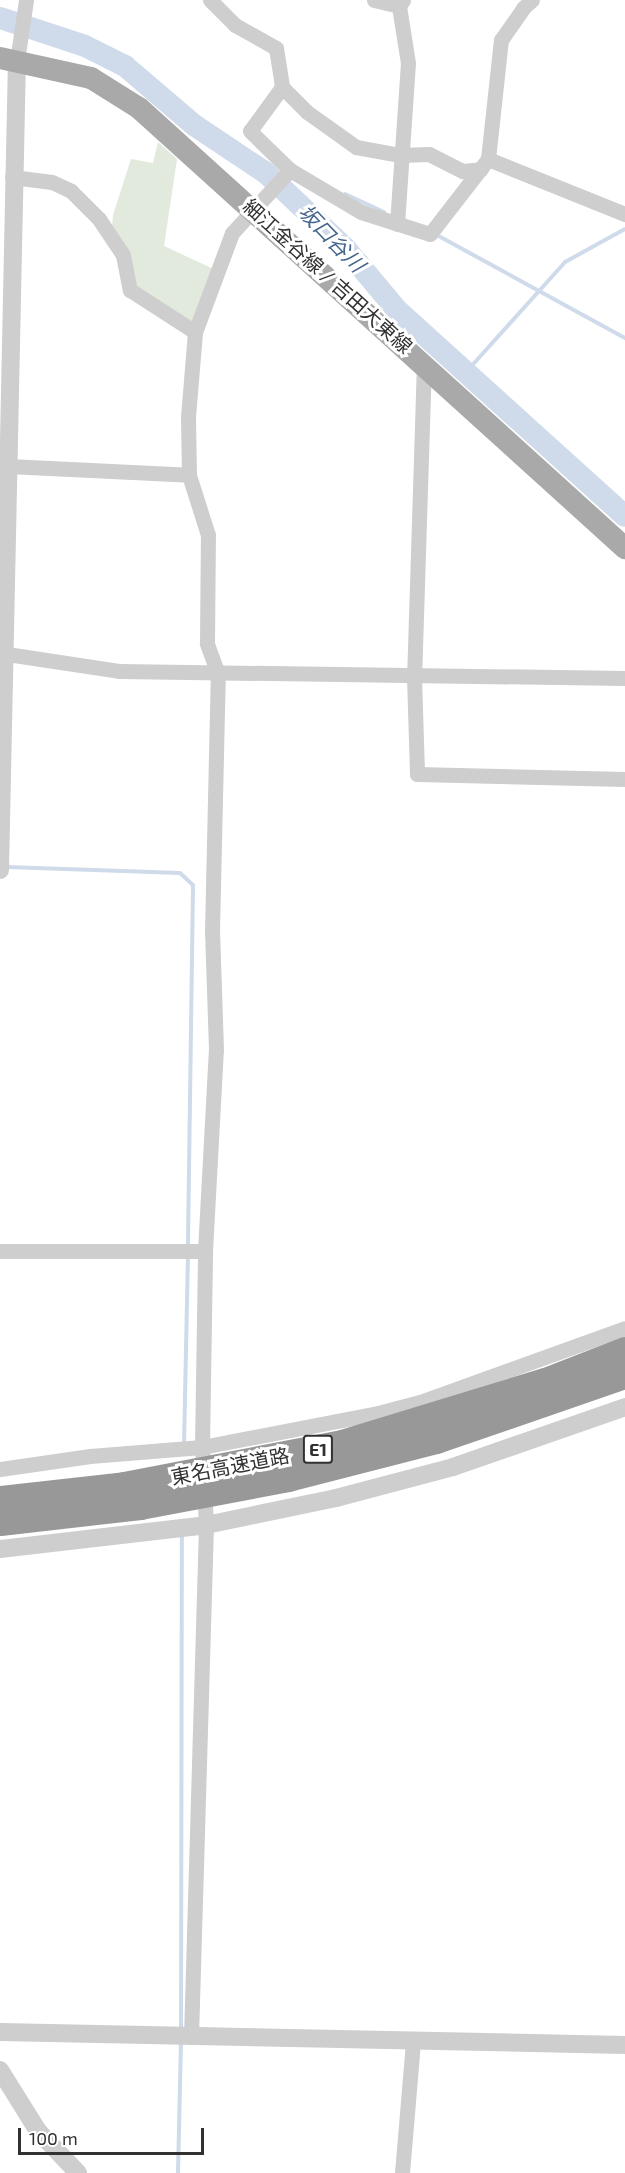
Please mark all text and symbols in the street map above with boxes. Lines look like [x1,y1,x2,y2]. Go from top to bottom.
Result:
street label: 細江金谷線 / 吉田大東線 [238,194,418,358]
water label: 坂口谷川 [294,199,370,277]
road number: E1 [302,1434,334,1464]
street label: 東名高速道路 [169,1443,291,1489]
scale bar [21,2116,207,2154]
text: 100 m [29,2127,78,2149]

